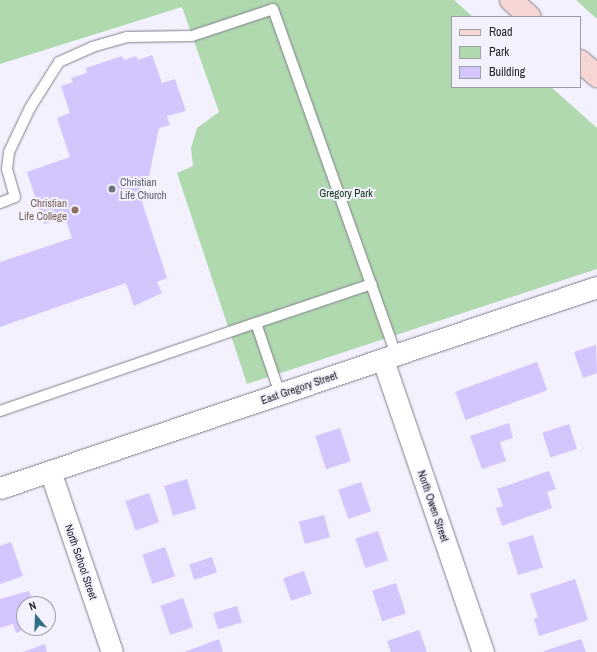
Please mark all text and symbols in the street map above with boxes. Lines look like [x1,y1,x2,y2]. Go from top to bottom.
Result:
legend [451,16,581,88]
text: Road [489,24,513,40]
text: Park [489,44,509,60]
text: Building [489,64,525,80]
place label: Christian Life Church [120,176,167,202]
marker: Christian Life Church [107,184,117,194]
park label: Gregory Park [319,186,373,200]
place label: Christian Life College [19,197,67,223]
marker: Christian Life College [70,205,80,215]
street label: East Gregory Street [259,369,339,407]
street label: North Owen Street [415,469,451,543]
street label: North School Street [62,523,100,601]
north arrow [16,596,56,636]
text: N [27,598,38,613]

